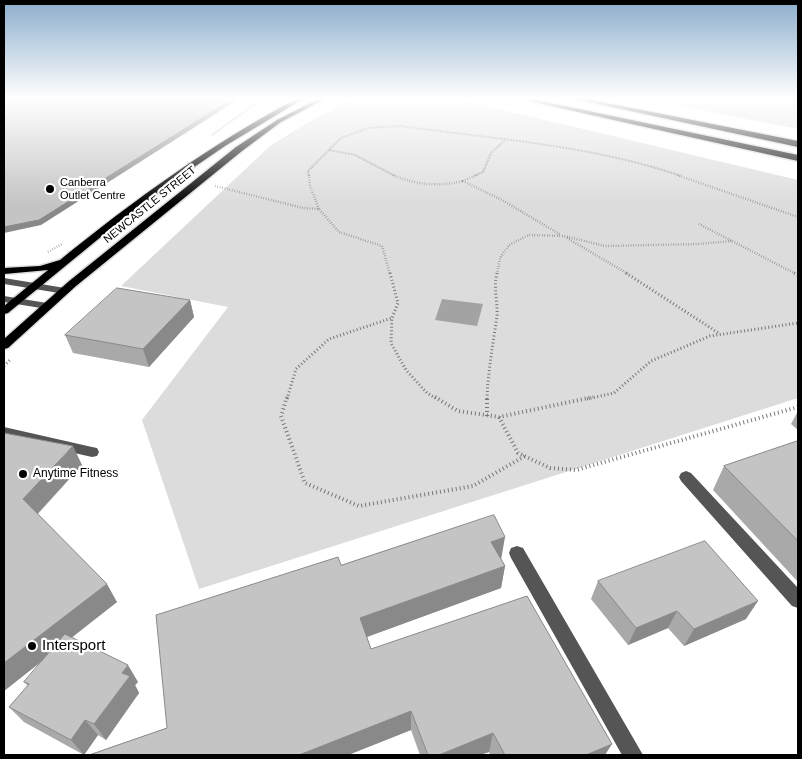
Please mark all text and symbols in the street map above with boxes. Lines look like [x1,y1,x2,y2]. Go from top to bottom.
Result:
street label: NEWCASTLE STREET [101,164,199,246]
place label: Canberra Outlet Centre [60,176,125,202]
marker: Canberra Outlet Centre [44,183,56,195]
place label: Anytime Fitness [33,467,118,481]
marker: Anytime Fitness [17,468,29,480]
place label: Intersport [42,637,105,655]
marker: Intersport [26,640,38,652]

